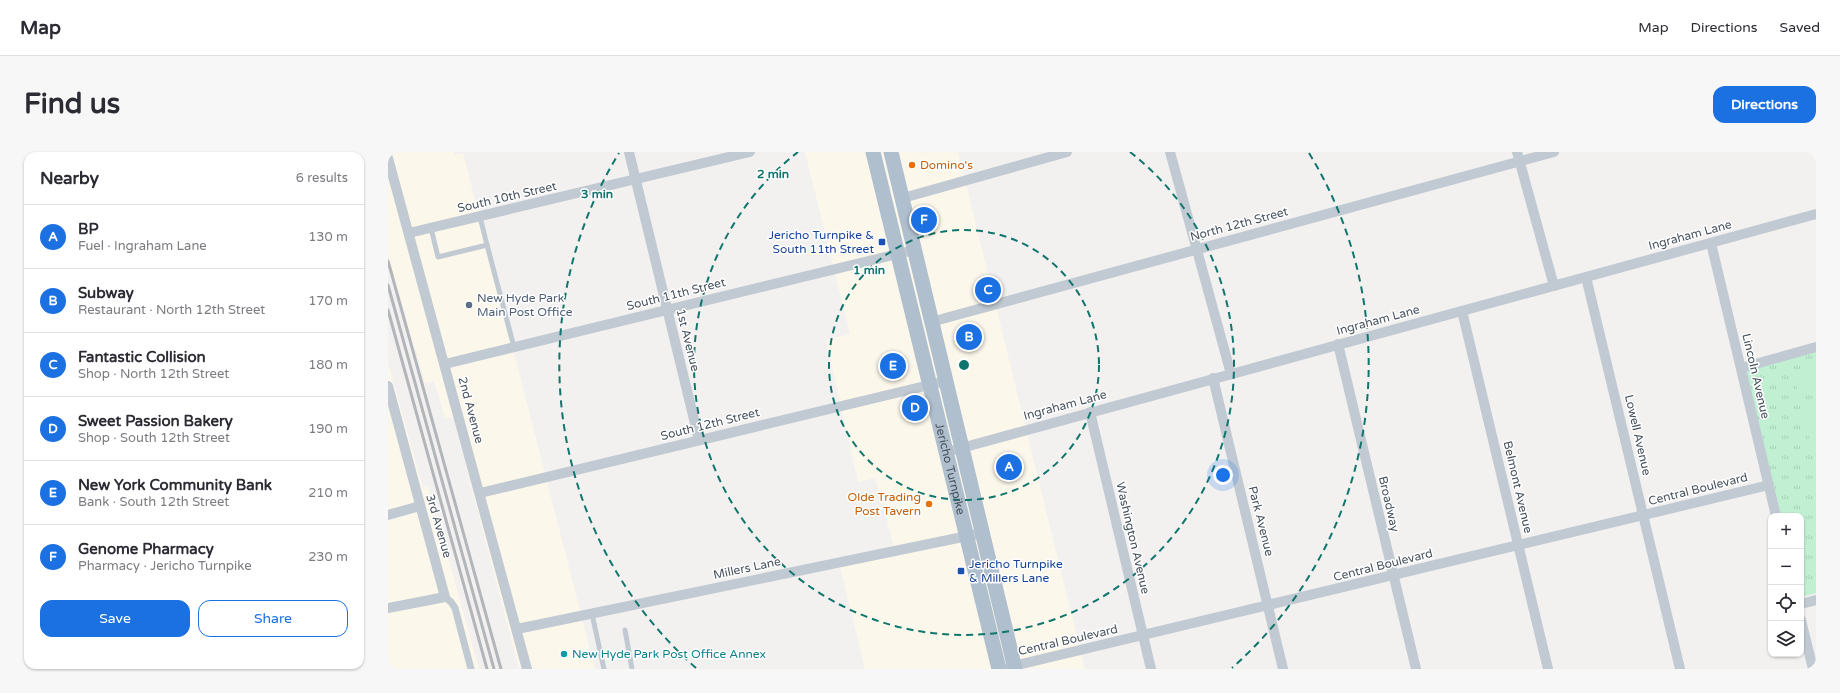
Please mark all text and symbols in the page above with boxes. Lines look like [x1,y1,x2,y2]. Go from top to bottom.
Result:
text: Map [20,17,61,39]
text: Map [1638,19,1669,36]
text: Directions [1691,19,1758,36]
text: Saved [1780,19,1820,36]
button: Directions [1713,86,1816,123]
text: Find us [24,87,120,121]
place label: Domino's [920,158,973,172]
marker: Domino's [907,160,917,170]
text: 2 min [757,167,789,181]
text: Nearby [40,168,99,189]
text: 6 results [296,170,348,186]
street label: South 10th Street [456,179,558,215]
text: 3 min [581,187,613,201]
street label: North 12th Street [1189,204,1290,244]
pin: F [911,205,937,235]
street label: Ingraham Lane [1647,217,1733,253]
text: BP [78,220,98,238]
place label: Jericho Turnpike & South 11th Street [768,228,874,256]
text: A [48,229,58,245]
text: 130 m [308,229,348,245]
marker: Jericho Turnpike & South 11th Street [877,237,887,247]
text: Fuel · Ingraham Lane [78,238,207,254]
text: 1 min [853,263,885,277]
street label: South 11th Street [625,275,727,313]
pin: C [975,275,1001,305]
text: Subway [78,284,134,302]
place label: New Hyde Park Main Post Office [477,291,573,319]
text: B [48,293,58,309]
text: 170 m [308,293,348,309]
marker: New Hyde Park Main Post Office [464,300,474,310]
text: Restaurant · North 12th Street [78,302,265,318]
street label: Ingraham Lane [1335,302,1421,338]
street label: 1st Avenue [673,307,703,373]
pin: B [956,322,982,352]
street label: Lincoln Avenue [1739,332,1773,420]
text: Fantastic Collision [78,348,206,366]
pin: E [880,351,906,381]
text: C [48,357,58,373]
text: 180 m [308,357,348,373]
centre of rings [957,358,971,372]
text: Shop · North 12th Street [78,366,229,382]
street label: 2nd Avenue [455,375,487,445]
street label: Ingraham Lane [1022,387,1108,423]
pin: D [902,393,928,423]
street label: Lowell Avenue [1622,393,1654,477]
street label: South 12th Street [659,405,761,443]
text: Sweet Passion Bakery [78,412,233,430]
text: D [48,421,58,437]
text: 190 m [308,421,348,437]
street label: Jericho Turnpike [932,422,968,516]
text: Shop · South 12th Street [78,430,230,446]
street label: Belmont Avenue [1501,440,1535,535]
pin: A [996,452,1022,482]
your location [1213,465,1233,485]
street label: Central Boulevard [1647,470,1749,508]
street label: Broadway [1376,475,1402,534]
text: New York Community Bank [78,476,272,494]
street label: Washington Avenue [1113,481,1153,596]
text: E [49,485,57,501]
text: 210 m [308,485,348,501]
street label: Park Avenue [1246,485,1277,558]
place label: Olde Trading Post Tavern [848,490,921,518]
street label: 3rd Avenue [423,493,455,560]
text: Bank · South 12th Street [78,494,229,510]
marker: Olde Trading Post Tavern [924,499,934,509]
map controls [1768,513,1804,657]
button: + [1768,513,1804,549]
text: Genome Pharmacy [78,540,214,558]
street label: Central Boulevard [1332,546,1434,584]
text: F [49,549,57,565]
text: 230 m [308,549,348,565]
button: − [1768,549,1804,585]
street label: Millers Lane [712,554,782,582]
place label: Jericho Turnpike & Millers Lane [969,557,1063,585]
text: Pharmacy · Jericho Turnpike [78,558,252,574]
marker: Jericho Turnpike & Millers Lane [956,566,966,576]
button: locate [1768,585,1804,621]
button: Save [40,600,190,637]
button: Share [198,600,348,637]
button: layers [1768,621,1804,657]
street label: Central Boulevard [1017,622,1119,658]
place label: New Hyde Park Post Office Annex [572,647,766,661]
marker: New Hyde Park Post Office Annex [559,649,569,659]

